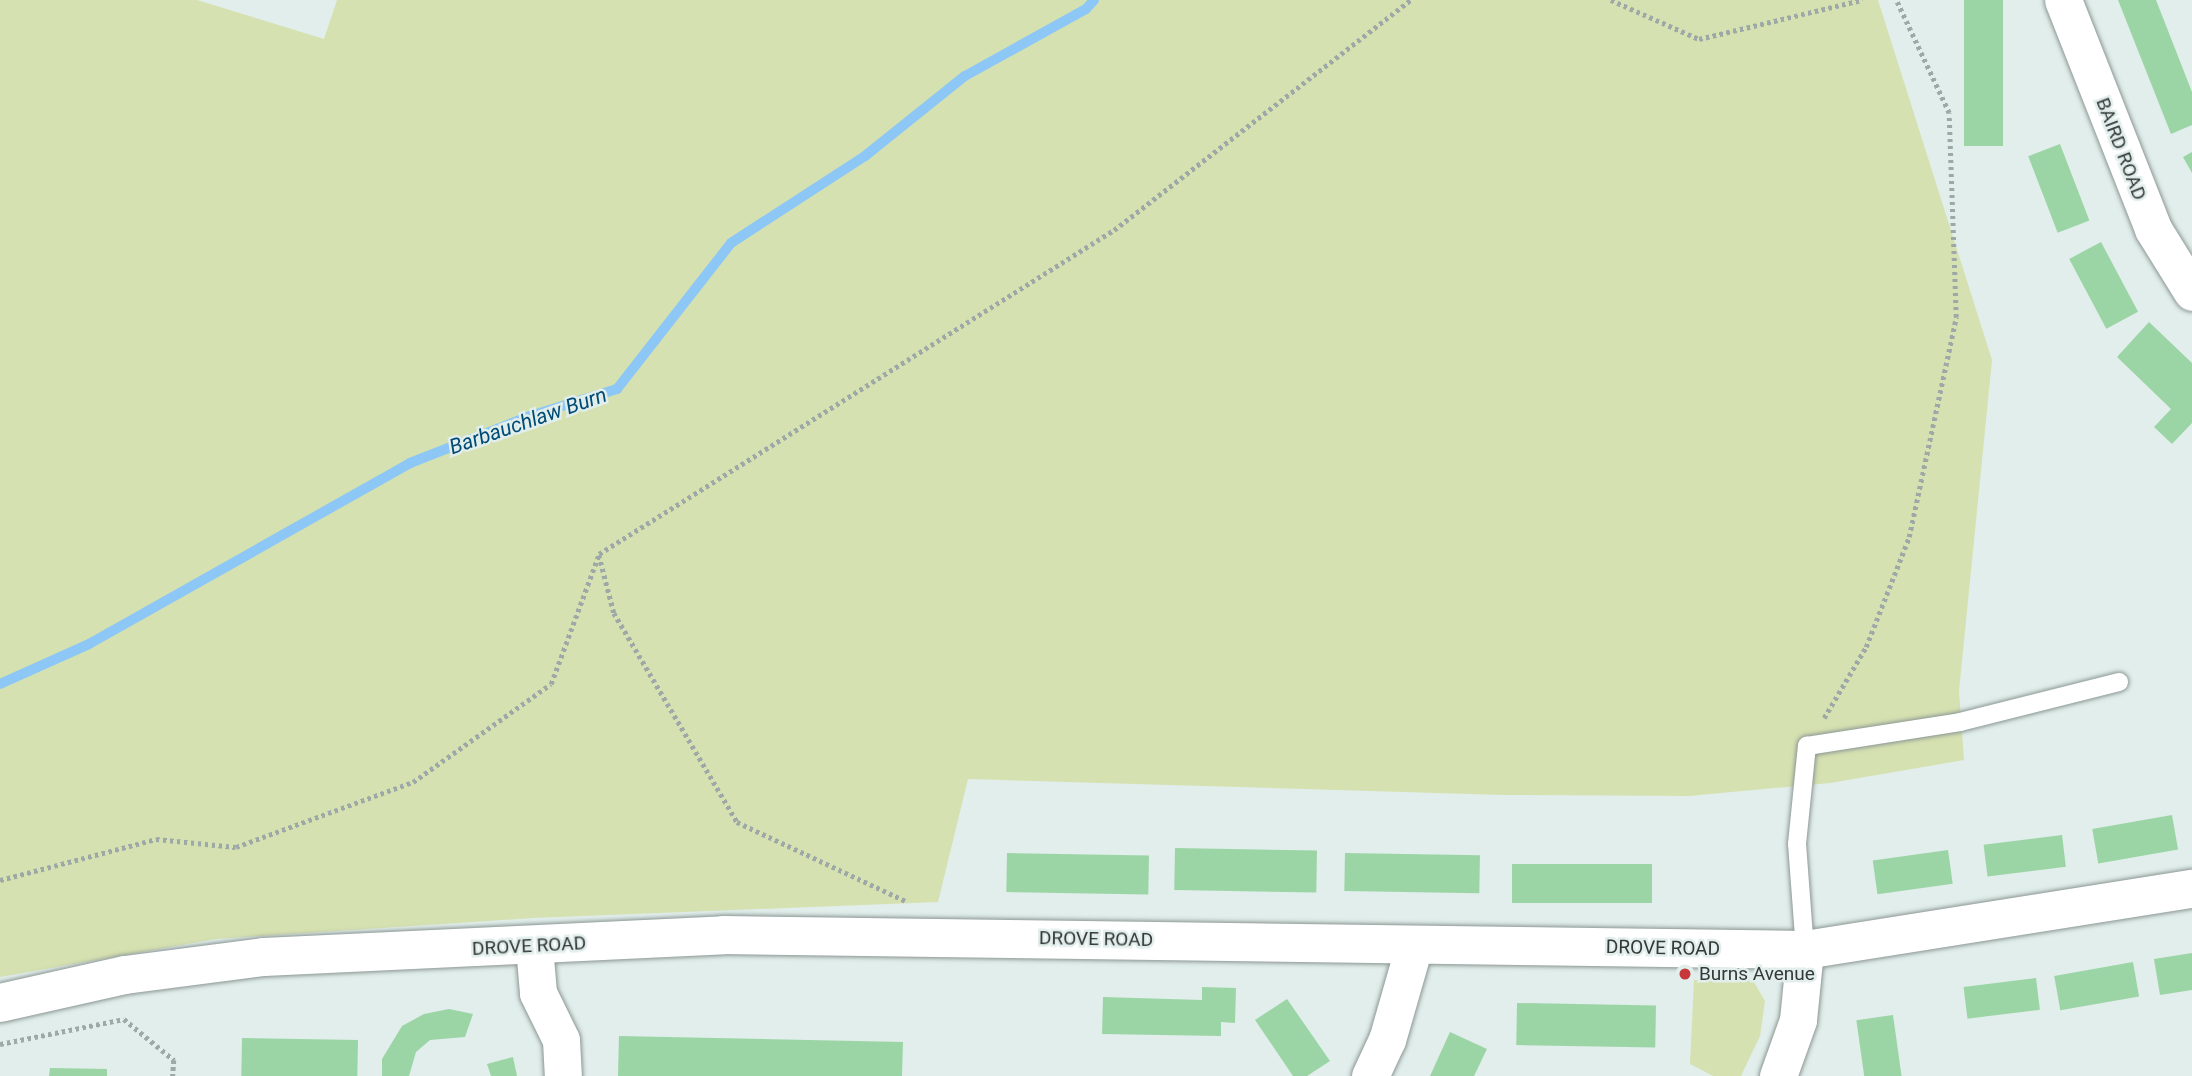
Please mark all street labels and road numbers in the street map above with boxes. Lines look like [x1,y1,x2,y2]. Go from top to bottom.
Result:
street label: BAIRD ROAD [2091,95,2151,203]
street label: DROVE ROAD [1039,927,1153,951]
street label: DROVE ROAD [471,932,587,960]
street label: DROVE ROAD [1606,936,1720,960]

